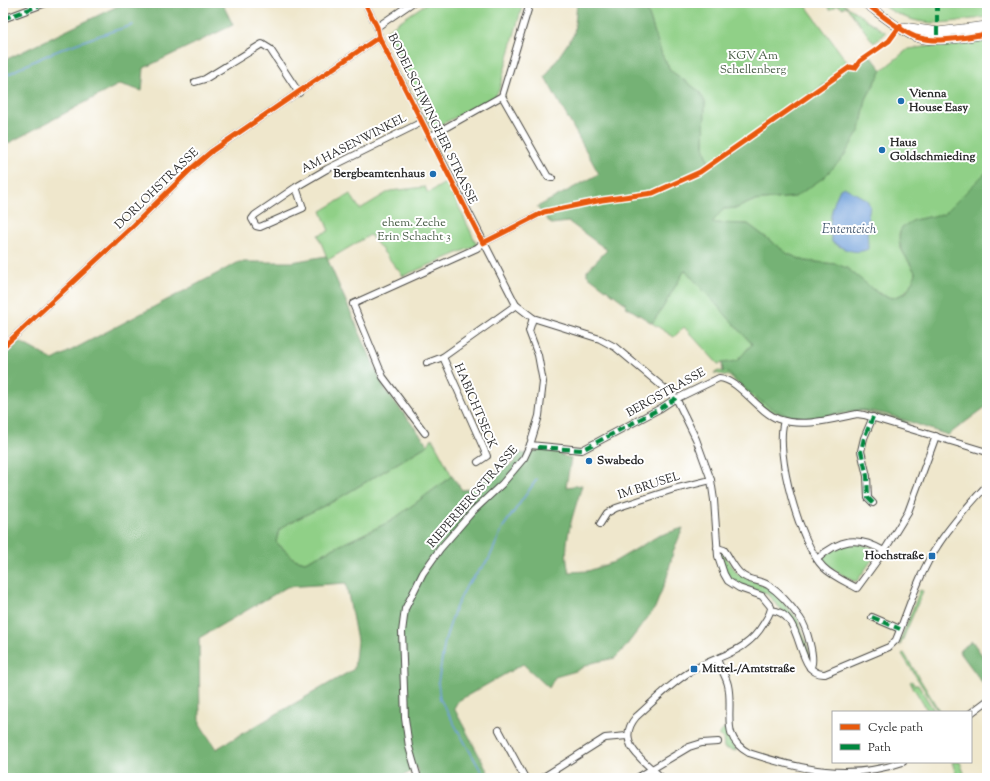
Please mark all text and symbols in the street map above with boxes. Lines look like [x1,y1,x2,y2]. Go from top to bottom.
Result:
street label: BODELSCHWINGHER STRASSE [383,31,482,208]
park label: KGV Am Schellenberg [720,47,786,79]
place label: Vienna House Easy [908,85,968,117]
marker: Vienna House Easy [896,96,906,106]
street label: AM HASENWINKEL [298,110,410,178]
place label: Haus Goldschmieding [889,134,975,166]
street label: DORLOHSTRASSE [111,144,204,234]
marker: Haus Goldschmieding [877,145,887,155]
place label: Bergbeamtenhaus [332,165,425,183]
marker: Bergbeamtenhaus [428,169,438,179]
park label: ehem. Zeche Erin Schacht 3 [377,214,451,246]
water label: Ententeich [822,221,877,239]
street label: HABICHTSECK [449,361,501,452]
street label: BERGSTRASSE [623,363,710,422]
street label: RIEPERBERGSTRASSE [423,441,523,552]
place label: Swabedo [597,452,644,470]
marker: Swabedo [584,456,594,466]
street label: IM BRUSEL [616,467,682,505]
place label: Hochstraße [864,547,924,565]
marker: Hochstraße [927,551,937,561]
place label: Mittel-/Amtstraße [701,660,796,678]
marker: Mittel-/Amtstraße [689,664,699,674]
legend [832,711,972,763]
text: Cycle path [868,719,923,737]
text: Path [868,739,891,757]

